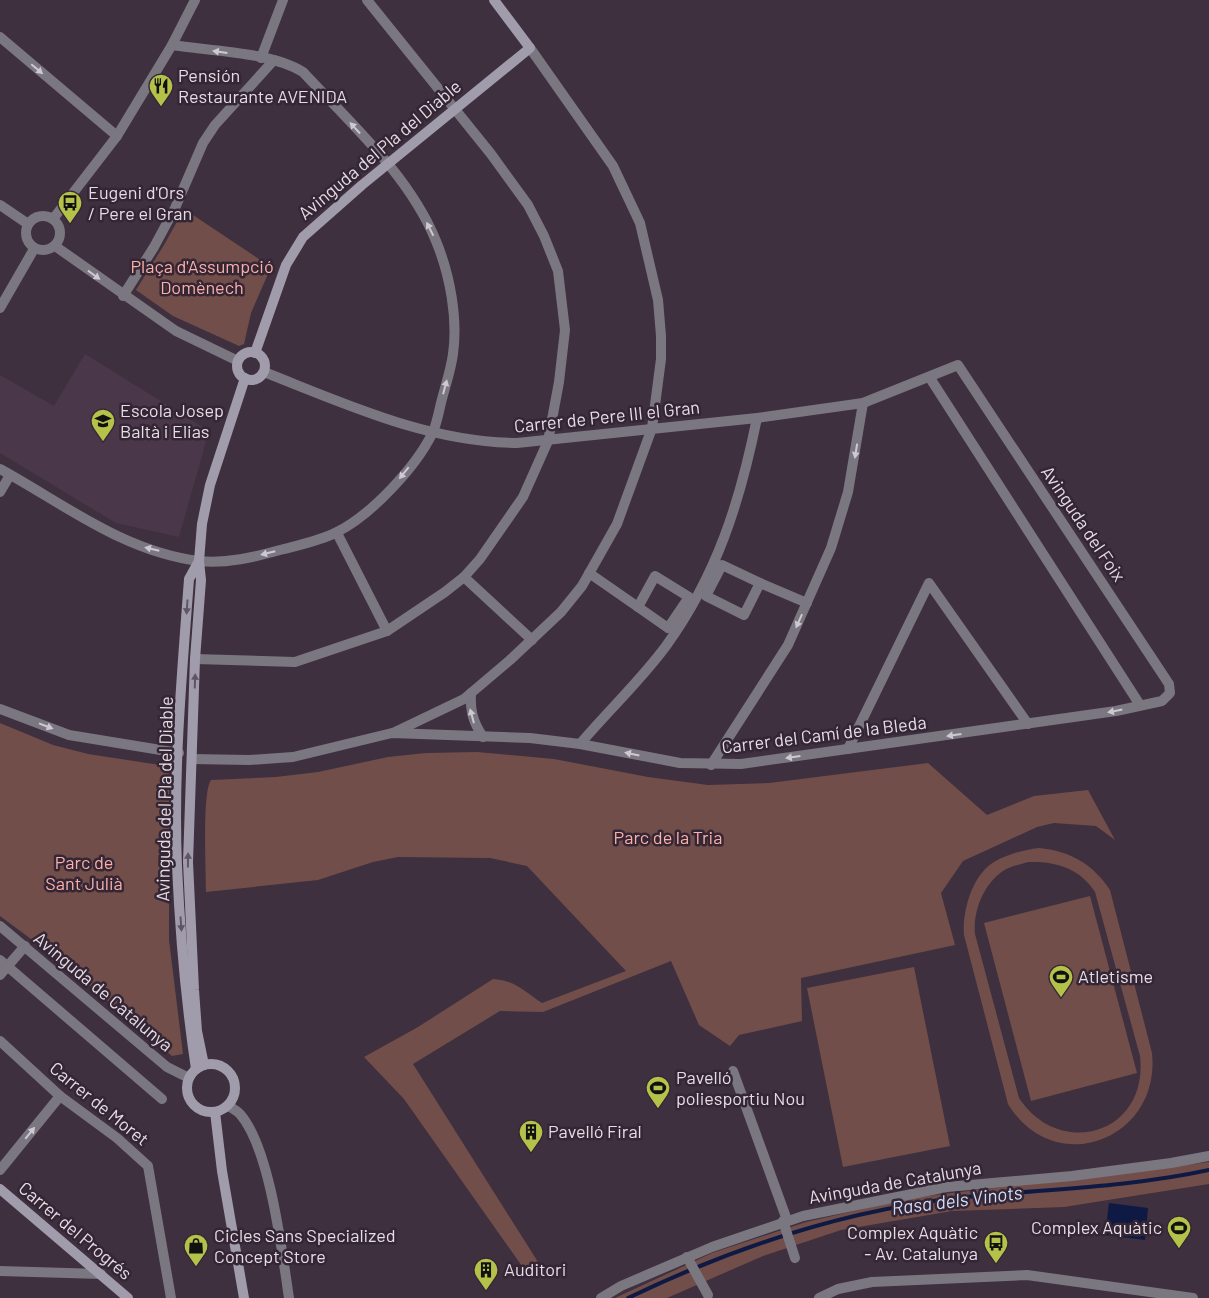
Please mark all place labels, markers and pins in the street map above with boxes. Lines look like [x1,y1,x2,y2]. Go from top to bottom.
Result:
place label: Pensión Restaurante AVENIDA [178,64,347,107]
restaurant icon: Pensión Restaurante AVENIDA [148,73,174,107]
place label: Eugeni d'Ors / Pere el Gran [88,181,192,224]
bus stop icon: Eugeni d'Ors / Pere el Gran [57,190,83,224]
place label: Escola Josep Baltà i Elias [120,399,224,442]
school or university icon: Escola Josep Baltà i Elias [90,408,116,442]
sports icon: Atletisme [1048,964,1074,998]
place label: Atletisme [1078,965,1153,987]
place label: Pavelló poliesportiu Nou [676,1066,805,1109]
sports icon: Pavelló poliesportiu Nou [645,1075,671,1109]
building icon: Pavelló Firal [518,1119,544,1153]
place label: Pavelló Firal [548,1120,642,1142]
sports icon: Complex Aquàtic [1166,1215,1192,1249]
place label: Complex Aquàtic [1031,1216,1162,1238]
place label: Complex Aquàtic - Av. Catalunya [847,1221,978,1264]
place label: Cicles Sans Specialized Concept Store [214,1224,396,1267]
bus stop icon: Complex Aquàtic - Av. Catalunya [983,1230,1009,1264]
shop icon: Cicles Sans Specialized Concept Store [183,1233,209,1267]
building icon: Auditori [473,1257,499,1291]
place label: Auditori [504,1258,566,1280]

